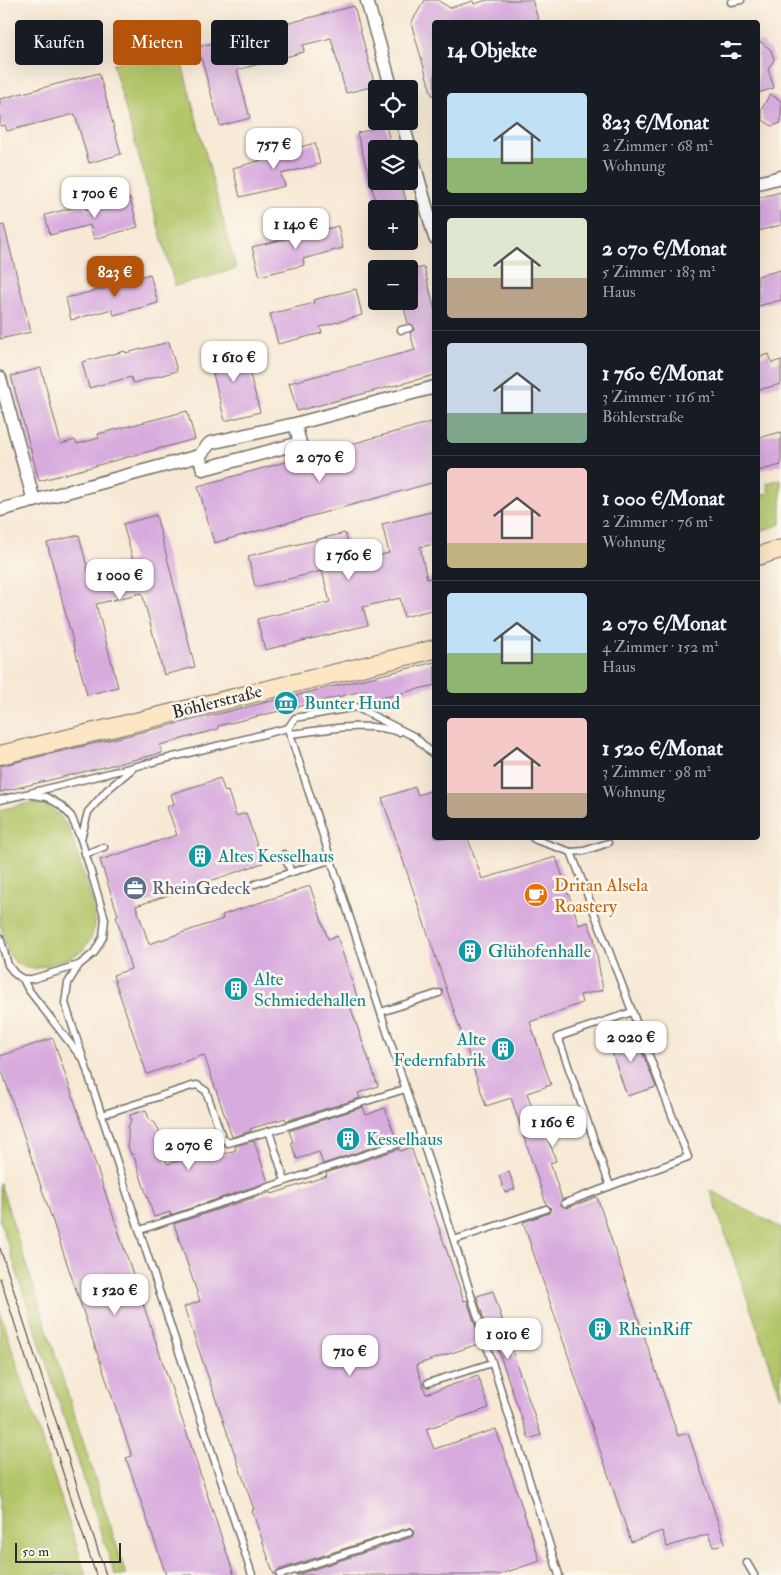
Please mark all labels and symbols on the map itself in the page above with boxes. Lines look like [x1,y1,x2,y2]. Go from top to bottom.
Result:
pin: 757 € [239,128,309,170]
pin: 1 700 € [49,176,141,219]
pin: 1 140 € [250,208,342,250]
pin: 823 € [80,256,150,298]
pin: 1 610 € [188,340,280,383]
pin: 2 070 € [274,440,366,483]
pin: 1 760 € [303,538,395,581]
pin: 1 000 € [74,558,166,601]
street label: Böhlerstraße [170,680,265,724]
museum icon: Bunter Hund [273,690,299,716]
place label: Bunter Hund [304,692,400,715]
building icon: Altes Kesselhaus [187,843,213,869]
place label: Altes Kesselhaus [217,845,334,868]
place label: Dritan Alsela Roastery [554,874,649,918]
office icon: RheinGedeck [122,875,148,901]
place label: RheinGedeck [152,877,251,900]
cafe icon: Dritan Alsela Roastery [523,882,549,908]
building icon: Glühofenhalle [457,938,483,964]
place label: Glühofenhalle [488,940,592,963]
place label: Alte Schmiedehallen [253,968,366,1012]
building icon: Alte Schmiedehallen [223,976,249,1002]
pin: 2 020 € [585,1020,677,1063]
place label: Alte Federnfabrik [393,1028,486,1072]
building icon: Alte Federnfabrik [490,1036,516,1062]
pin: 1 160 € [507,1106,599,1148]
building icon: Kesselhaus [335,1126,361,1152]
pin: 2 070 € [143,1128,235,1171]
place label: Kesselhaus [366,1128,443,1151]
pin: 1 520 € [69,1274,161,1316]
building icon: RheinRiff [587,1316,613,1342]
pin: 1 010 € [462,1318,554,1360]
place label: RheinRiff [618,1318,693,1341]
pin: 710 € [315,1334,385,1377]
scale bar [15,1540,121,1563]

